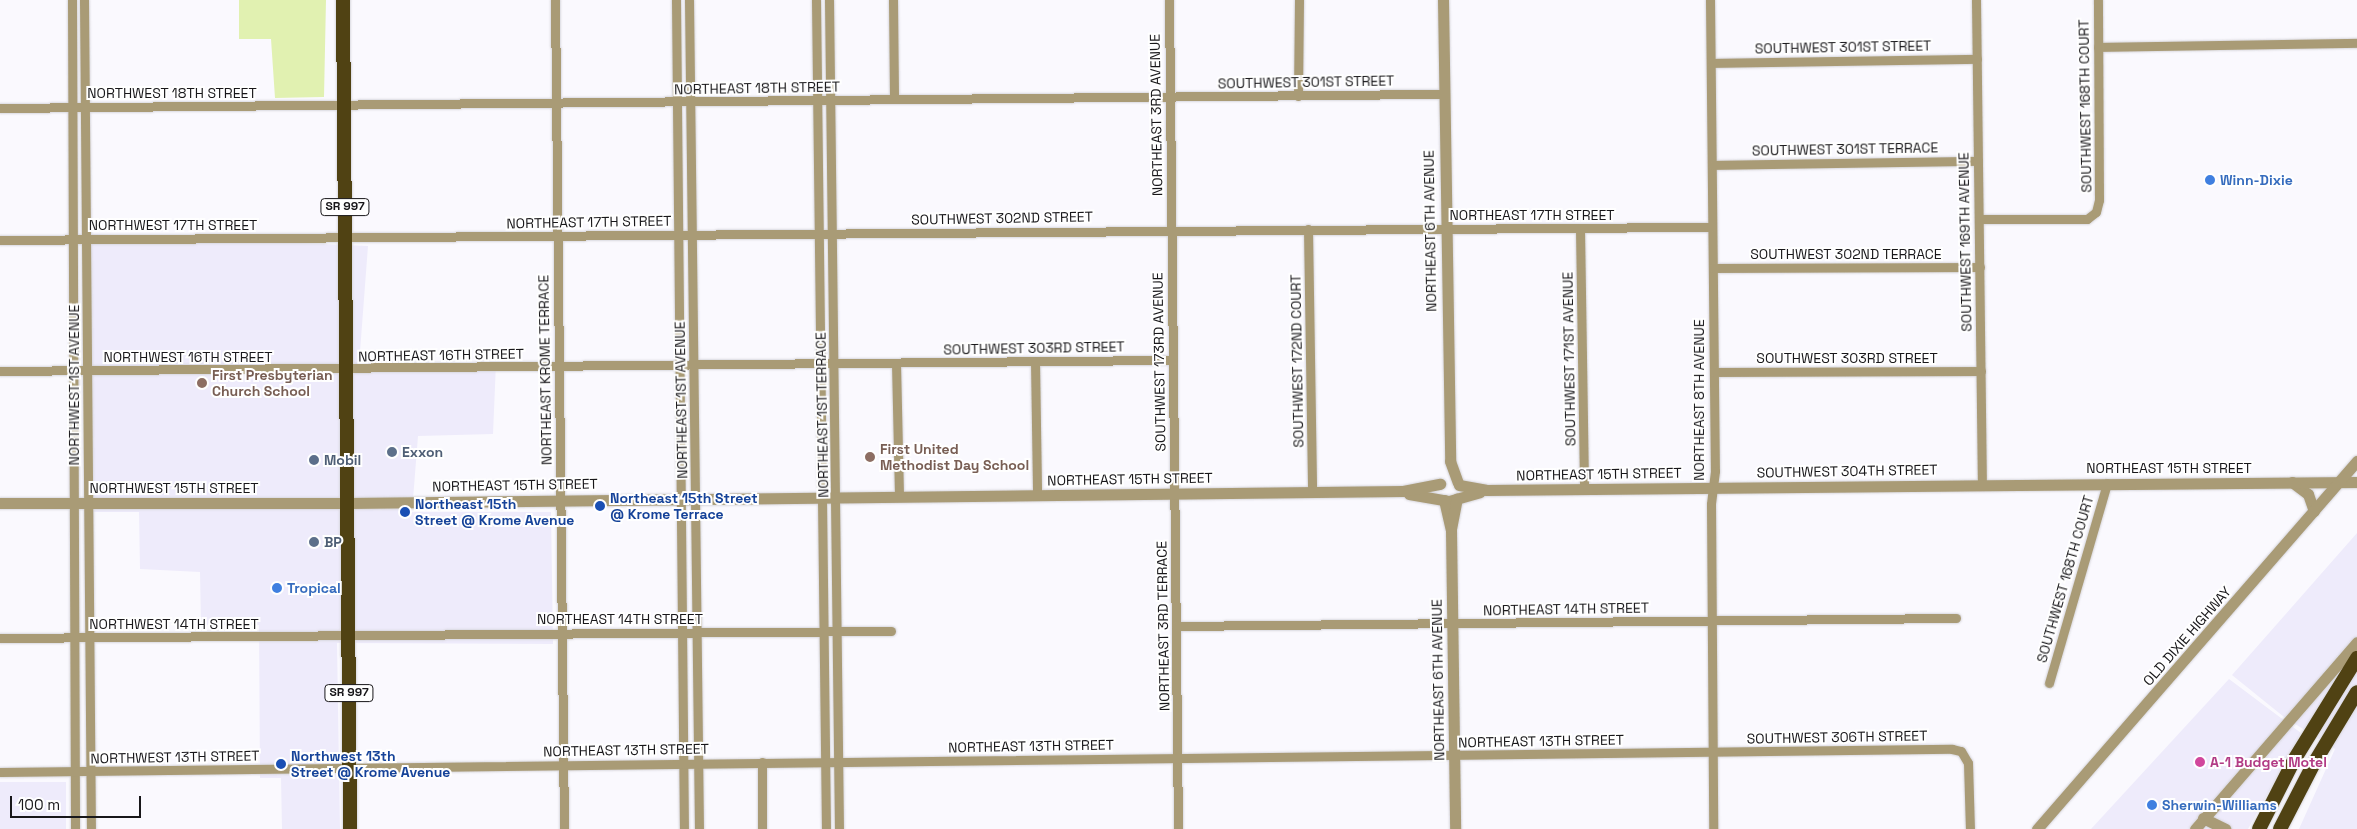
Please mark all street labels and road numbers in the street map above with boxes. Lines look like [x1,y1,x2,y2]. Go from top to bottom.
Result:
street label: SOUTHWEST 168TH COURT [2075,19,2095,193]
street label: NORTHEAST 3RD AVENUE [1146,34,1166,196]
street label: SOUTHWEST 301ST STREET [1754,37,1932,57]
street label: SOUTHWEST 301ST STREET [1217,72,1395,92]
street label: NORTHEAST 18TH STREET [674,78,840,98]
street label: NORTHWEST 18TH STREET [87,85,257,101]
street label: SOUTHWEST 301ST TERRACE [1751,139,1939,159]
street label: NORTHEAST 6TH AVENUE [1420,150,1440,312]
street label: SOUTHWEST 169TH AVENUE [1955,152,1975,332]
road number: SR 997 [320,198,370,216]
street label: NORTHEAST 17TH STREET [1449,207,1615,223]
street label: SOUTHWEST 302ND STREET [911,208,1093,228]
street label: NORTHEAST 17TH STREET [506,212,672,232]
street label: NORTHWEST 17TH STREET [89,217,257,233]
street label: SOUTHWEST 302ND TERRACE [1750,246,1942,262]
street label: SOUTHWEST 171ST AVENUE [1559,271,1579,447]
street label: SOUTHWEST 173RD AVENUE [1149,272,1169,452]
street label: NORTHEAST KROME TERRACE [535,274,555,466]
street label: SOUTHWEST 172ND COURT [1287,274,1307,448]
street label: NORTHWEST 1ST AVENUE [66,304,82,466]
street label: NORTHEAST 8TH AVENUE [1691,319,1707,481]
street label: NORTHEAST 1ST AVENUE [671,321,691,479]
street label: NORTHEAST 1ST TERRACE [812,332,832,498]
street label: SOUTHWEST 303RD STREET [943,338,1125,358]
street label: NORTHEAST 16TH STREET [358,345,524,365]
street label: NORTHWEST 16TH STREET [103,349,273,365]
street label: SOUTHWEST 303RD STREET [1756,350,1938,366]
street label: NORTHEAST 15TH STREET [2086,460,2252,476]
street label: SOUTHWEST 304TH STREET [1756,461,1938,481]
street label: NORTHEAST 15TH STREET [1516,464,1682,484]
street label: NORTHEAST 15TH STREET [1047,469,1213,489]
street label: NORTHEAST 15TH STREET [432,475,598,495]
street label: NORTHWEST 15TH STREET [89,480,259,496]
street label: SOUTHWEST 168TH COURT [2033,493,2097,665]
street label: NORTHEAST 3RD TERRACE [1153,540,1173,712]
street label: OLD DIXIE HIGHWAY [2139,583,2235,689]
street label: NORTHEAST 6TH AVENUE [1428,599,1448,761]
street label: NORTHEAST 14TH STREET [1483,599,1649,619]
street label: NORTHEAST 14TH STREET [537,611,703,627]
street label: NORTHWEST 14TH STREET [89,616,259,632]
road number: SR 997 [324,684,374,702]
street label: SOUTHWEST 306TH STREET [1746,727,1928,747]
street label: NORTHEAST 13TH STREET [1458,731,1624,751]
street label: NORTHEAST 13TH STREET [948,736,1114,756]
street label: NORTHEAST 13TH STREET [543,740,709,760]
street label: NORTHWEST 13TH STREET [90,747,260,767]

